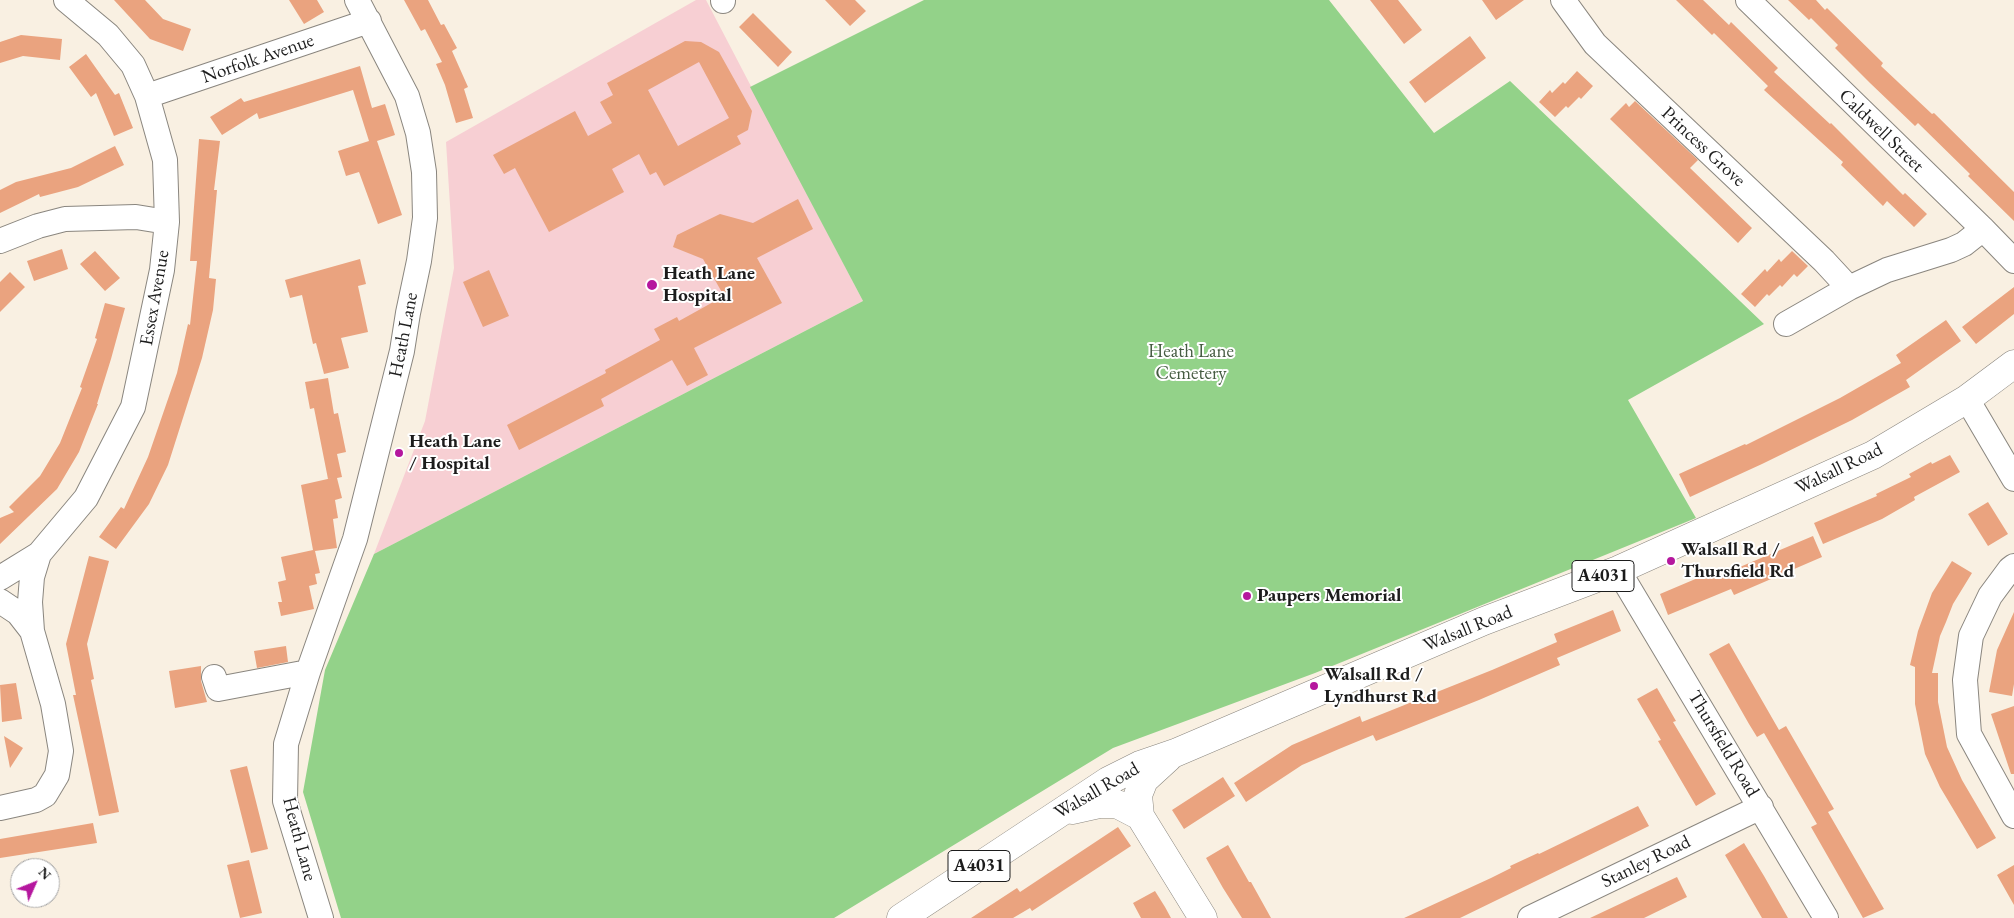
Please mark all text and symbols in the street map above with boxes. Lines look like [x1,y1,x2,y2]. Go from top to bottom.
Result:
street label: Norfolk Avenue [199,29,317,89]
street label: Caldwell Street [1834,85,1928,177]
street label: Princess Grove [1656,102,1750,192]
street label: Essex Avenue [135,248,175,348]
place label: Heath Lane Hospital [663,263,755,307]
marker: Heath Lane Hospital [645,278,659,292]
street label: Heath Lane [385,291,423,379]
park label: Heath Lane Cemetery [1148,341,1234,385]
place label: Heath Lane / Hospital [409,431,501,475]
street label: Walsall Road [1792,438,1886,500]
marker: Heath Lane / Hospital [393,447,405,459]
place label: Walsall Rd / Thursfield Rd [1681,539,1794,583]
marker: Walsall Rd / Thursfield Rd [1665,555,1677,567]
road number: A4031 [1572,560,1634,592]
place label: Paupers Memorial [1257,585,1402,607]
marker: Paupers Memorial [1241,590,1253,602]
street label: Walsall Road [1420,601,1516,657]
place label: Walsall Rd / Lyndhurst Rd [1324,664,1437,708]
marker: Walsall Rd / Lyndhurst Rd [1308,680,1320,692]
street label: Thursfield Road [1682,687,1764,801]
street label: Walsall Road [1051,758,1143,824]
street label: Heath Lane [277,794,321,884]
street label: Stanley Road [1598,831,1694,893]
road number: A4031 [948,850,1010,881]
north arrow [10,858,60,908]
text: N [35,863,55,884]

